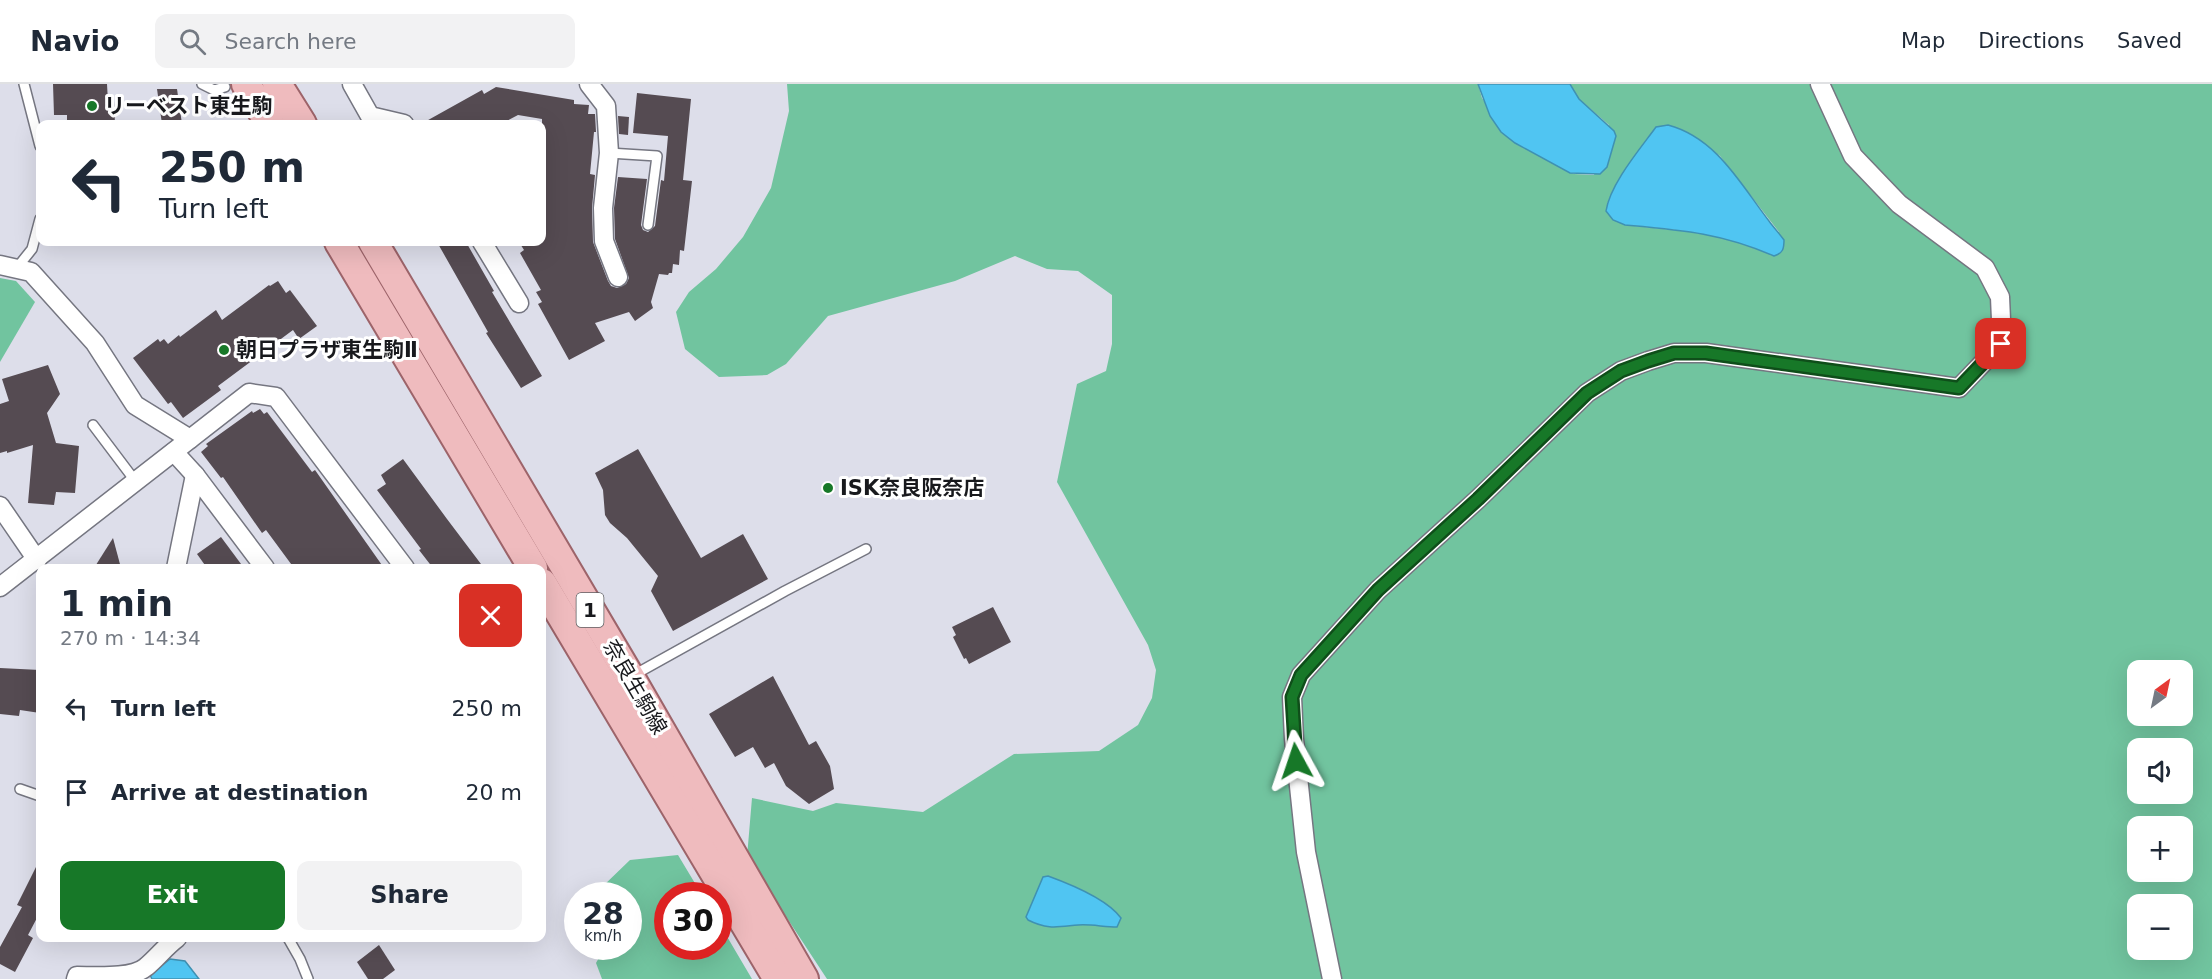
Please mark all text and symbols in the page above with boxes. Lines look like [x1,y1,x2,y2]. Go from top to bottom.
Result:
search box [155,14,575,68]
text: Navio [30,25,119,58]
icon: search [176,25,209,58]
text: Search here [224,29,357,54]
text: Map [1901,29,1945,53]
text: Directions [1978,29,2084,53]
text: Saved [2117,29,2182,53]
place label: リーベスト東生駒 [104,94,272,118]
marker: リーベスト東生駒 [85,99,99,113]
text: 250 m [159,143,305,192]
icon: left [60,144,138,222]
text: Turn left [159,193,269,224]
pin [1975,318,2026,369]
icon: arrive [1984,327,2017,360]
place label: 朝日プラザ東生駒Ⅱ [236,338,418,362]
marker: 朝日プラザ東生駒Ⅱ [217,343,231,357]
place label: ISK奈良阪奈店 [840,476,984,500]
marker: ISK奈良阪奈店 [821,481,835,495]
text: 1 min [60,583,173,624]
button: close [459,584,522,647]
road number: 1 [576,593,604,627]
text: 270 m · 14:34 [60,626,201,650]
street label: 奈良生駒線 [598,636,672,738]
north arrow [2127,660,2193,726]
map controls [2127,660,2193,960]
icon: left [60,692,93,725]
text: Turn left [111,696,216,721]
text: 250 m [452,696,522,721]
position arrow [1264,729,1328,793]
button: sound [2127,738,2193,804]
icon: arrive [60,776,93,809]
text: Arrive at destination [111,780,368,805]
text: 20 m [466,780,522,805]
button: + [2127,816,2193,882]
button: Exit [60,861,285,930]
button: Share [297,861,522,930]
speed limit sign: 30 [654,882,732,960]
button: − [2127,894,2193,960]
text: 28 [582,896,624,931]
text: km/h [584,927,622,945]

